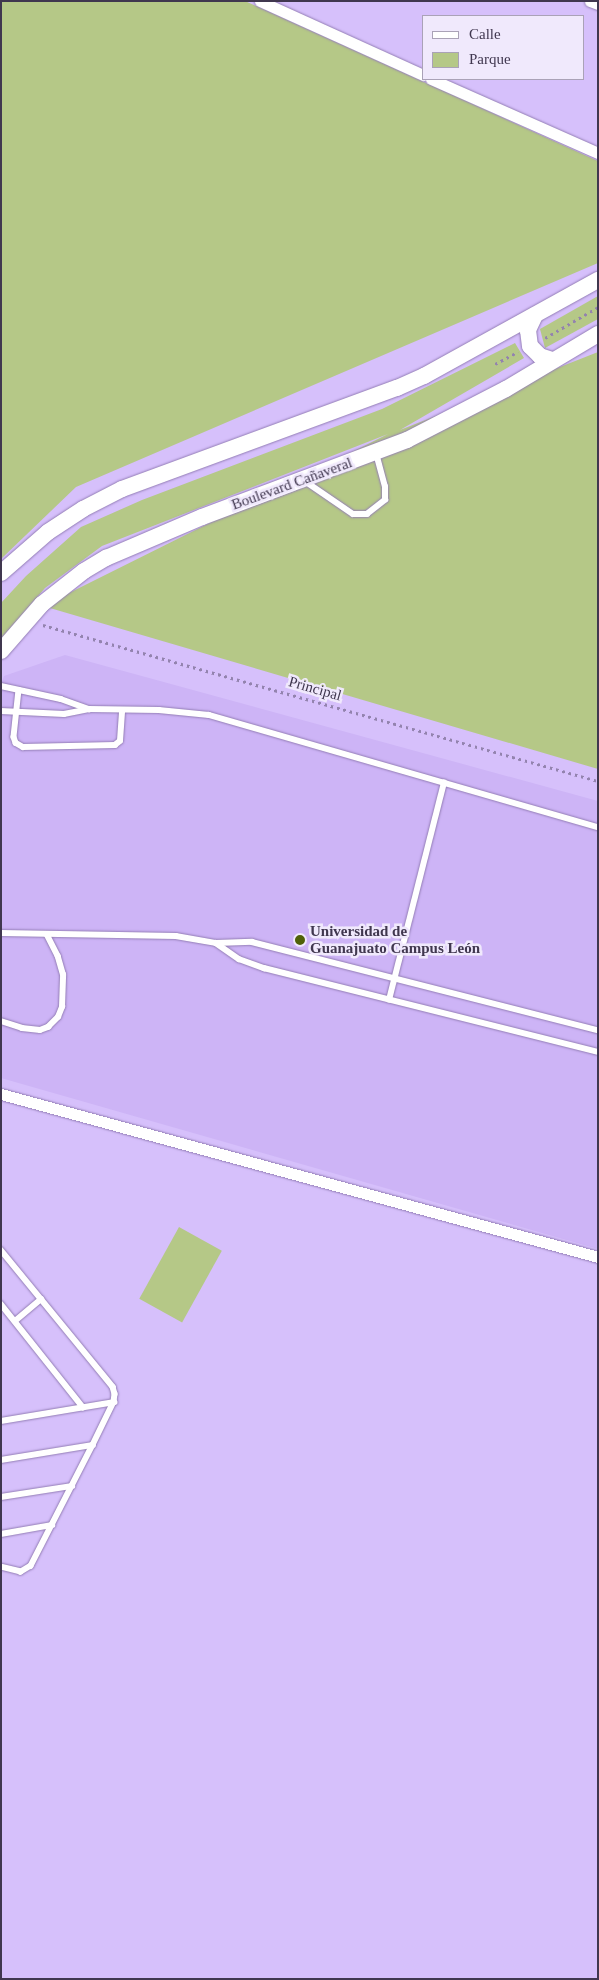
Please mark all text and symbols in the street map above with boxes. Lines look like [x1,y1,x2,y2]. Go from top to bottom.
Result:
legend [422,15,584,80]
text: Calle [469,26,501,42]
text: Parque [469,51,511,67]
street label: Boulevard Cañaveral [229,454,355,514]
street label: Principal [286,673,344,705]
place label: Universidad de Guanajuato Campus León [310,922,480,957]
marker: Universidad de Guanajuato Campus León [294,934,306,946]

